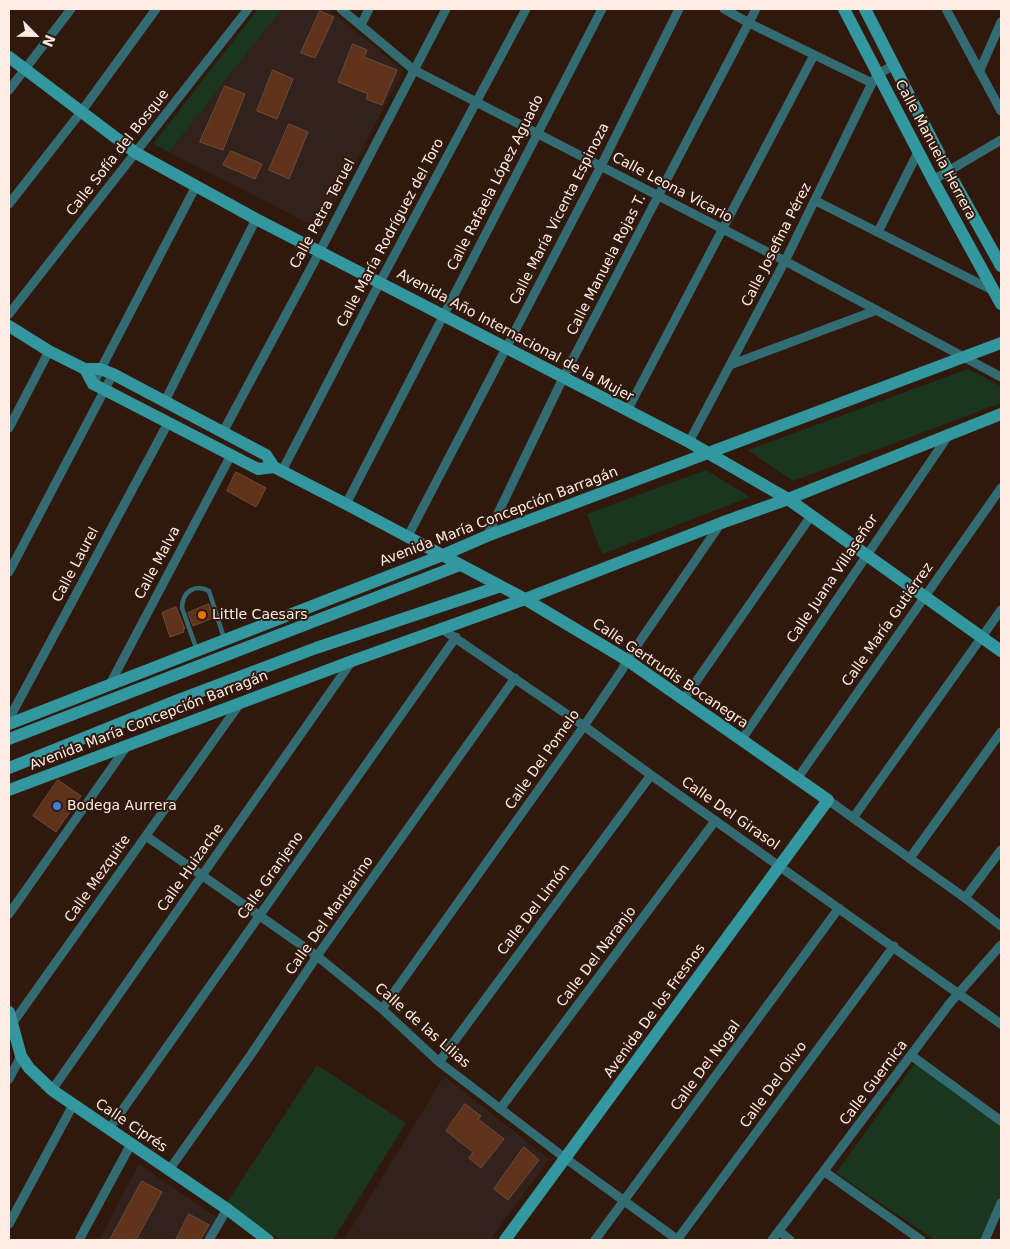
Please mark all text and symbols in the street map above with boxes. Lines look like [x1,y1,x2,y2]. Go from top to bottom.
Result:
north arrow [10,10,60,60]
text: N [39,32,58,49]
street label: Calle Manuela Herrera [891,77,979,223]
street label: Calle Sofía del Bosque [63,86,173,220]
street label: Calle Rafaela López Aguado [444,92,548,274]
street label: Calle María Vicenta Espinoza [507,120,613,308]
street label: Calle María Rodríguez del Toro [334,136,448,330]
street label: Calle Leona Vicario [609,149,735,227]
street label: Calle Petra Teruel [287,156,359,272]
street label: Calle Josefina Pérez [739,180,815,310]
street label: Calle Manuela Rojas T. [564,192,650,338]
street label: Avenida Año Internacional de la Mujer [394,266,636,406]
street label: Avenida María Concepción Barragán [377,464,621,570]
street label: Calle Juana Villaseñor [784,512,882,646]
street label: Calle Malva [132,523,184,603]
street label: Calle Laurel [49,525,103,605]
street label: Calle María Gutiérrez [839,560,937,690]
place label: Little Caesars [212,607,308,623]
marker: Little Caesars [196,609,208,621]
street label: Calle Gertrudis Bocanegra [589,616,751,732]
street label: Avenida María Concepción Barragán [27,668,271,774]
street label: Calle Del Pomelo [502,707,584,813]
street label: Calle Del Girasol [678,774,782,854]
place label: Bodega Aurrera [67,798,177,814]
marker: Bodega Aurrera [51,800,63,812]
street label: Calle Huizache [154,821,228,915]
street label: Calle Granjeno [235,829,307,923]
street label: Calle Mezquite [62,832,134,926]
street label: Calle Del Mandarino [283,853,377,979]
street label: Calle Del Limón [494,861,574,959]
street label: Calle Del Naranjo [554,903,640,1011]
street label: Avenida De los Fresnos [601,941,709,1081]
street label: Calle de las Lilias [371,980,473,1072]
street label: Calle Del Nogal [668,1018,744,1114]
street label: Calle Guernica [837,1037,911,1129]
street label: Calle Del Olivo [737,1039,811,1131]
street label: Calle Ciprés [92,1096,170,1156]

